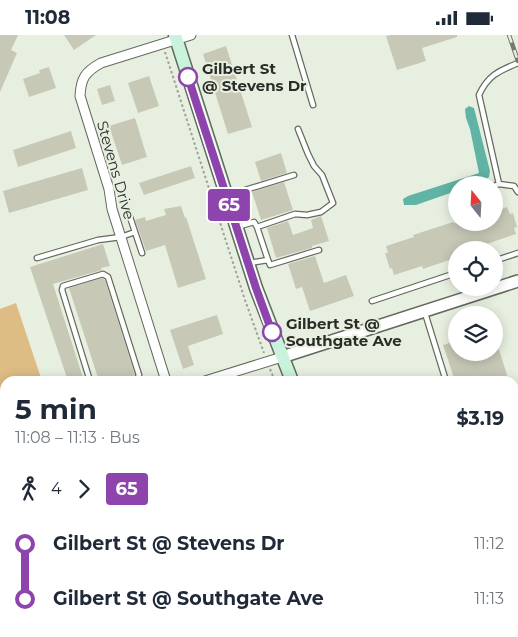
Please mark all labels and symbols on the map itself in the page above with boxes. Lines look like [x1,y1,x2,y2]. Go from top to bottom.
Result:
place label: Gilbert St @ Stevens Dr [202,59,307,95]
marker: Gilbert St @ Stevens Dr [178,67,198,87]
street label: Stevens Drive [93,119,139,221]
north arrow [448,176,502,231]
line badge: 65 [206,189,252,221]
place label: Gilbert St @ Southgate Ave [286,314,402,350]
marker: Gilbert St @ Southgate Ave [262,322,282,342]

